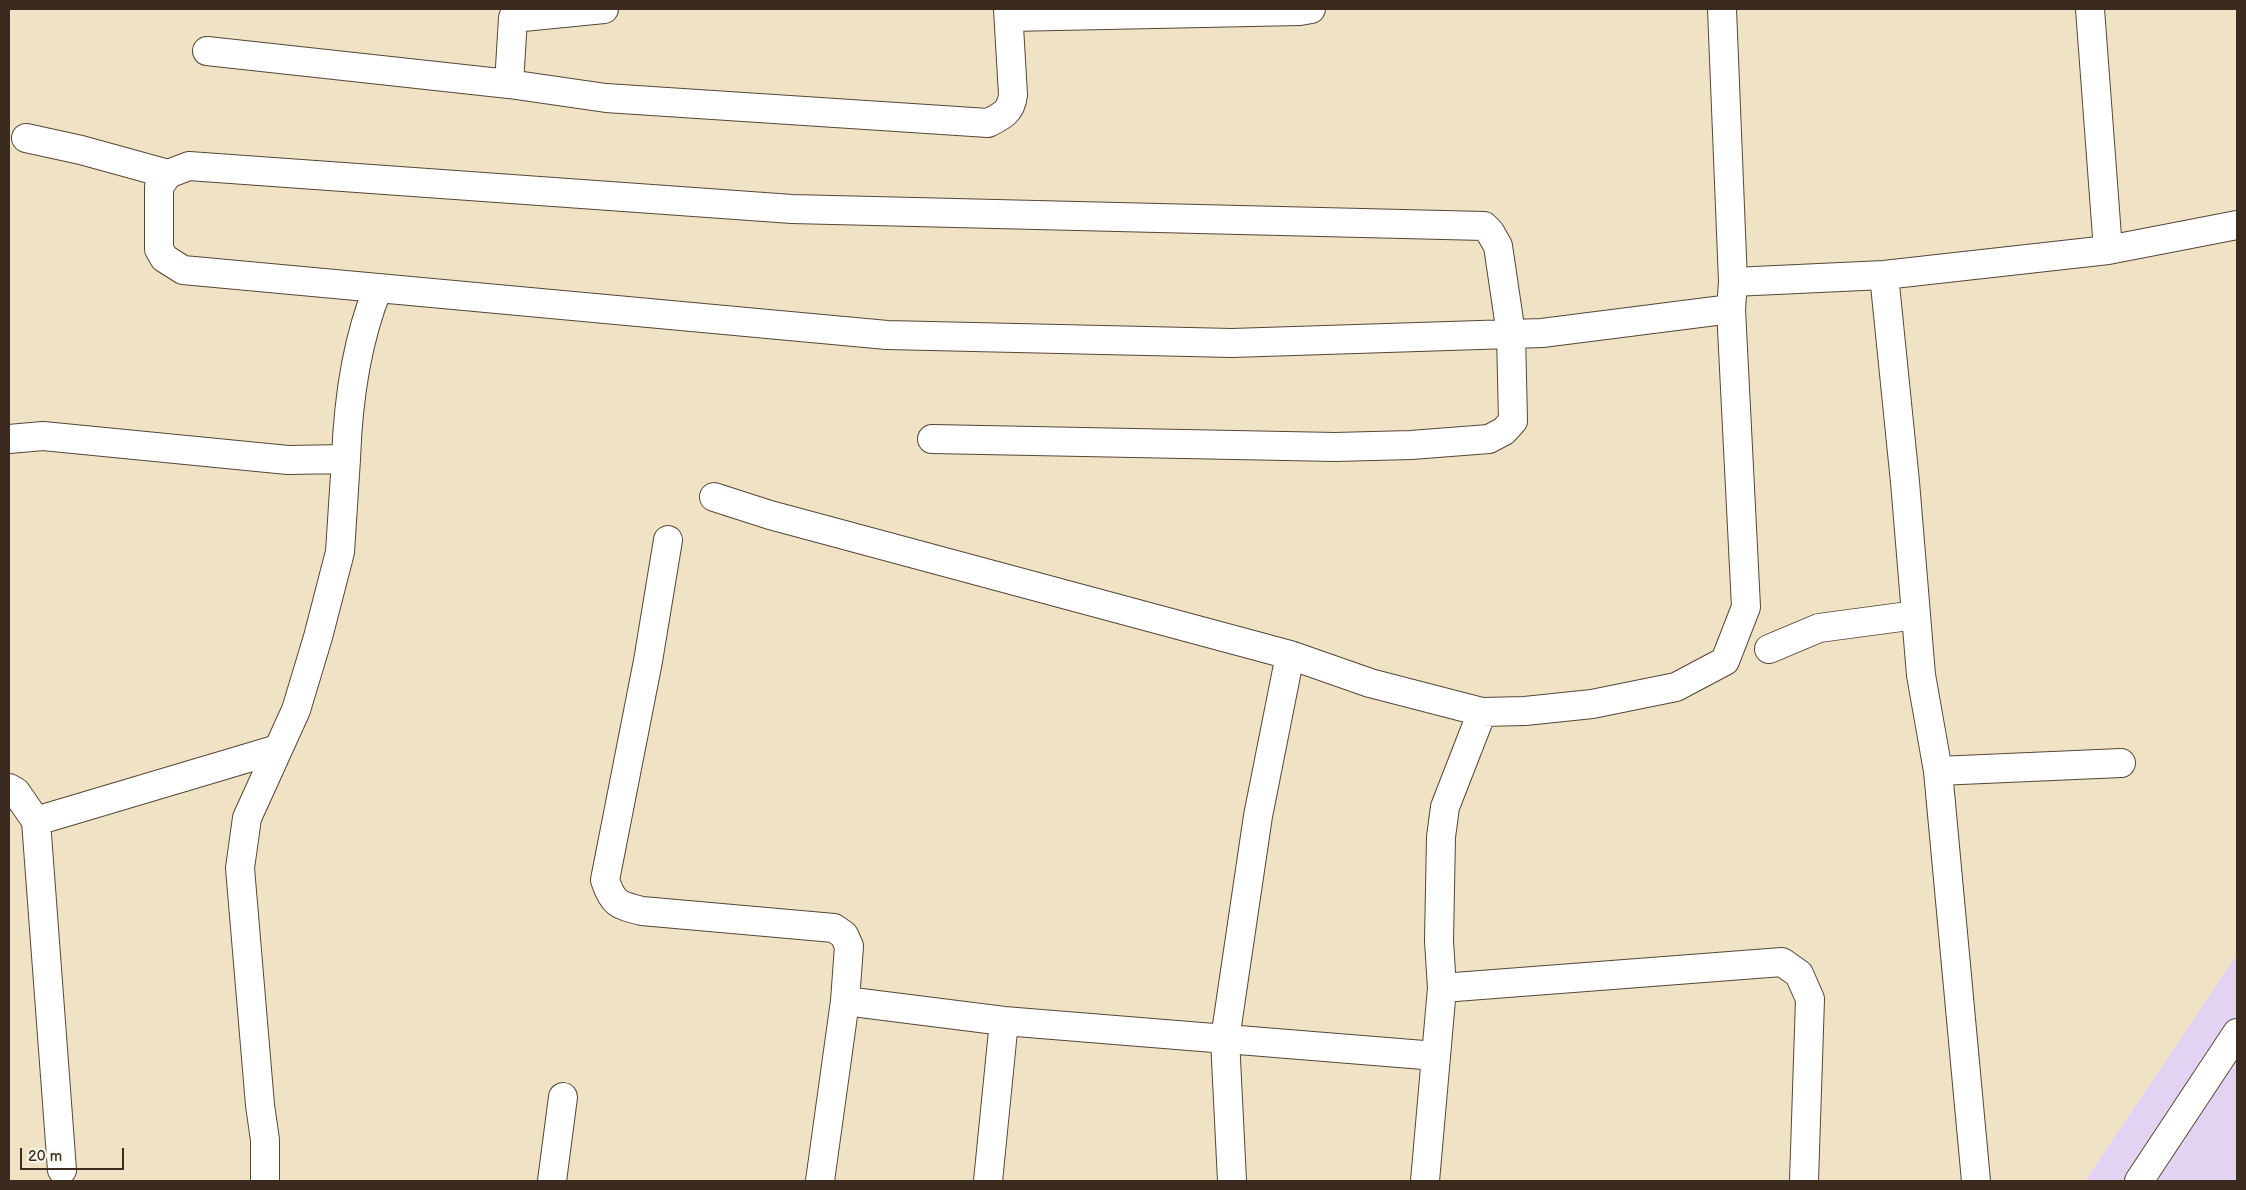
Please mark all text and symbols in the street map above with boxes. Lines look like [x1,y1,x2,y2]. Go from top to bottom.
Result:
scale bar [22,1138,126,1170]
text: 20 m [28,1147,62,1166]

